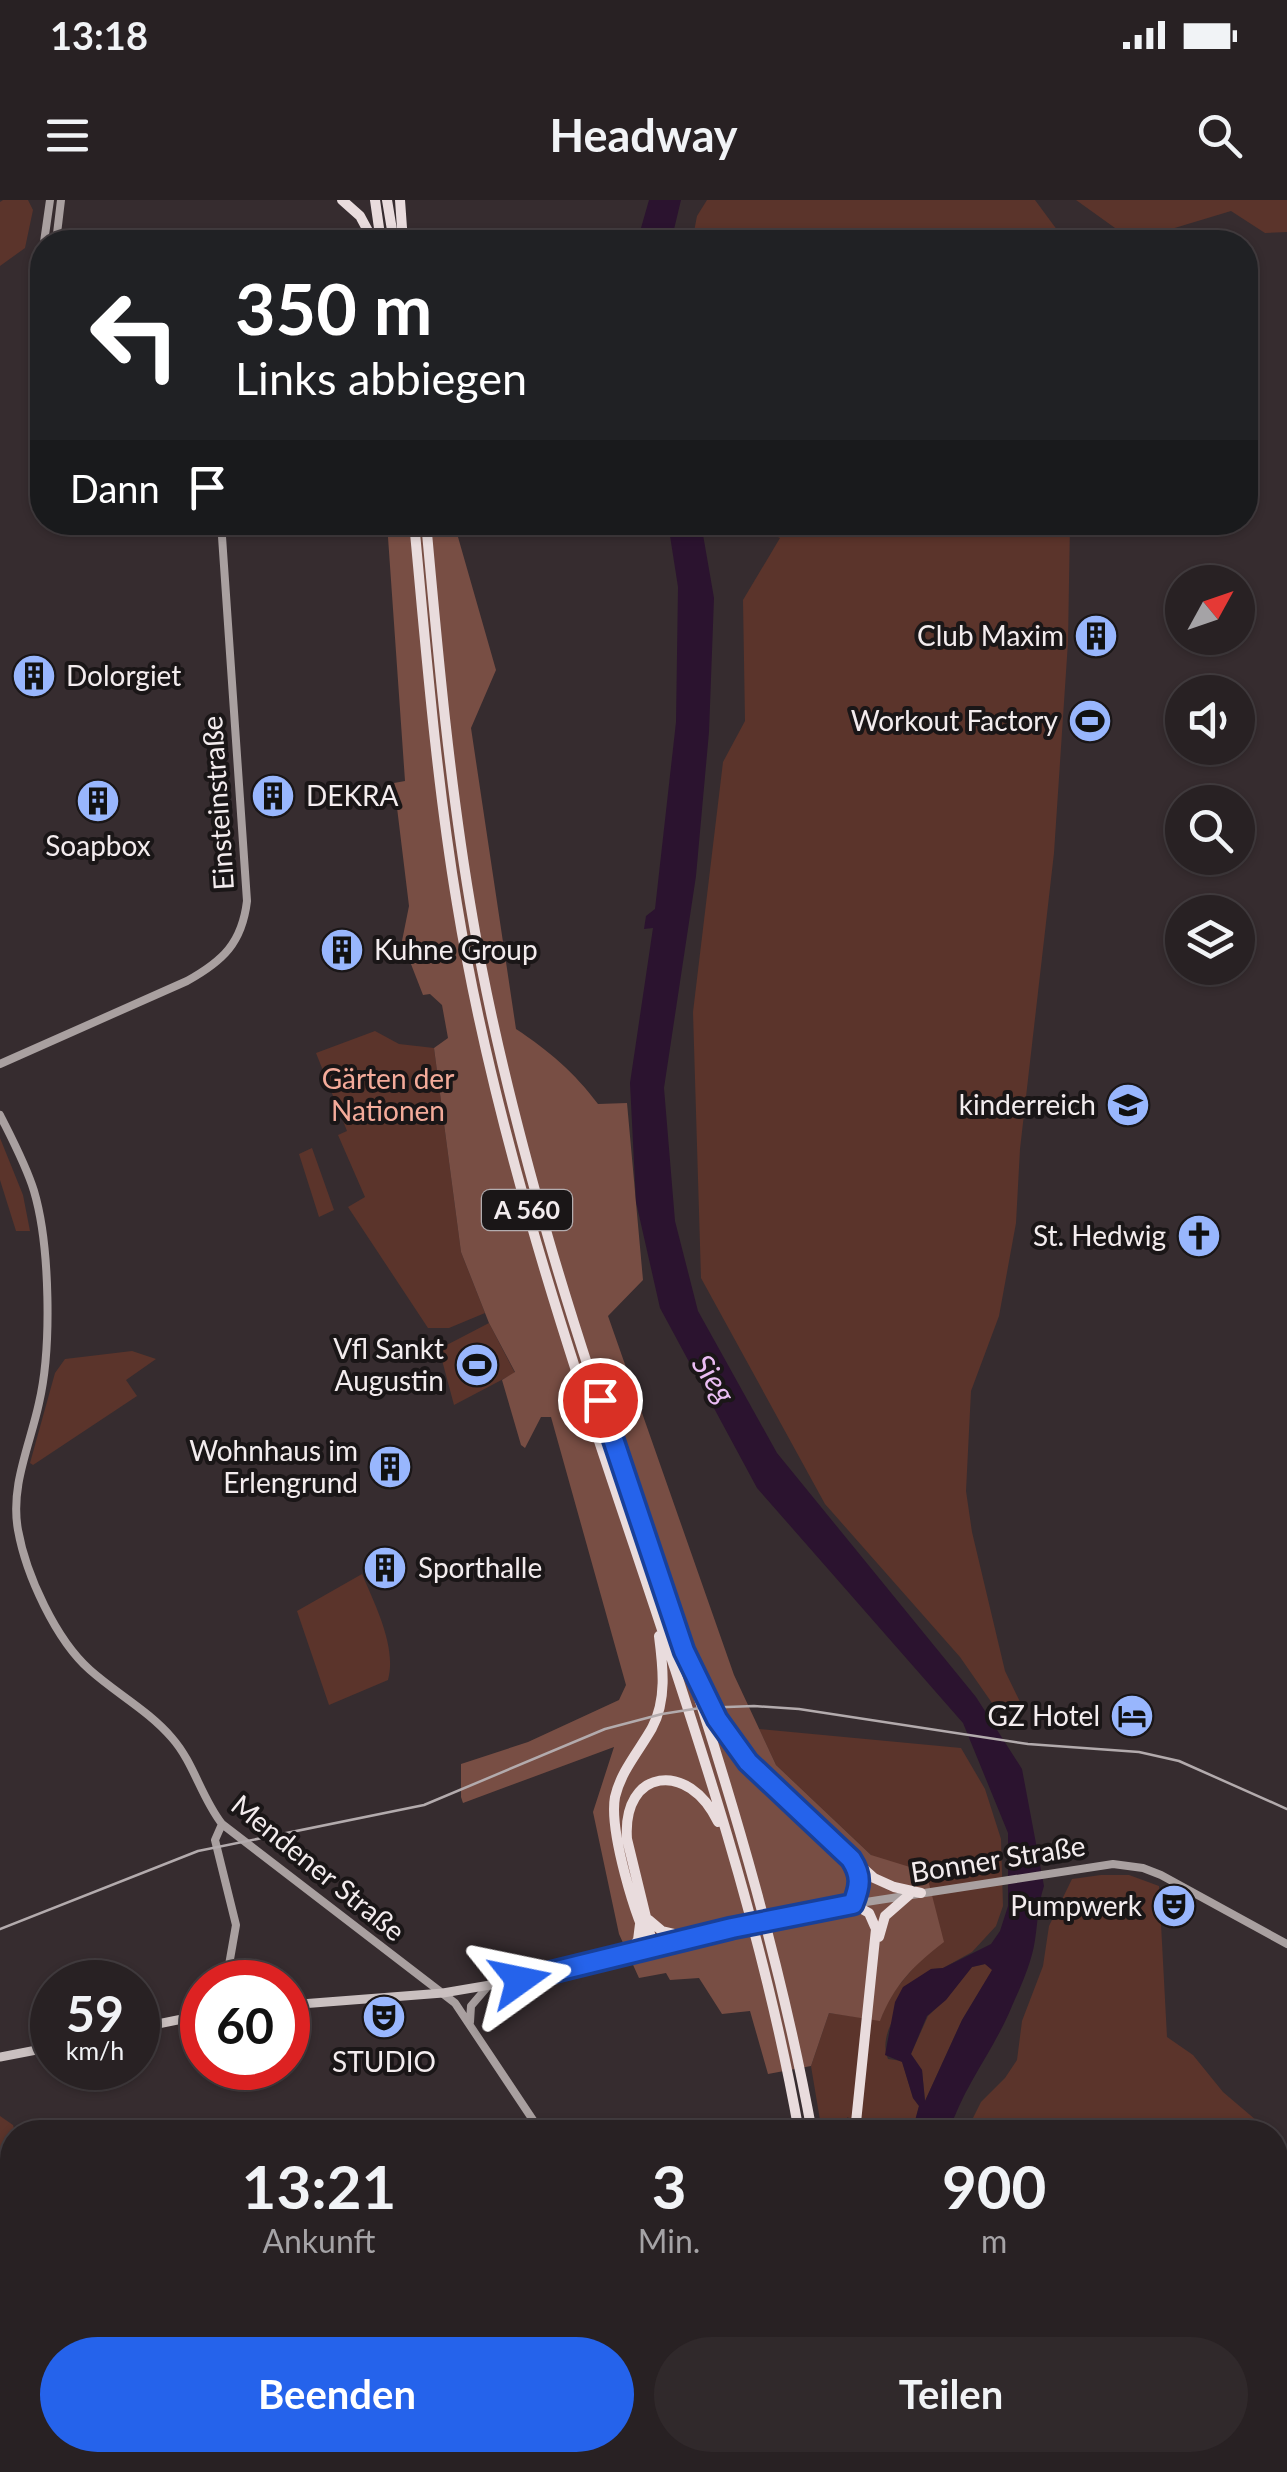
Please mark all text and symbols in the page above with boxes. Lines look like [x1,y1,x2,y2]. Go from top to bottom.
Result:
text: 13:18 [50,12,148,58]
icon: menu [40,108,95,163]
text: Headway [549,108,738,162]
icon: search [1192,108,1247,163]
text: 350 m [235,266,432,350]
icon: left [70,270,200,400]
text: Links abbiegen [235,351,527,405]
icon: arrive [180,460,235,515]
text: Dann [70,465,160,511]
north arrow [1165,565,1255,655]
map controls [1165,565,1255,985]
building icon: Club Maxim [1073,613,1119,659]
place label: Club Maxim [917,618,1064,652]
building icon: Dolorgiet [11,653,57,699]
place label: Dolorgiet [66,658,181,692]
button: sound [1165,675,1255,765]
sports icon: Workout Factory [1067,698,1113,744]
place label: Workout Factory [851,703,1059,737]
street label: Einsteinstraße [194,715,240,891]
building icon: DEKRA [250,773,296,819]
building icon: Soapbox [75,778,121,824]
place label: DEKRA [306,778,399,812]
button: search [1165,785,1255,875]
place label: Soapbox [45,828,151,862]
button: layers [1165,895,1255,985]
building icon: Kuhne Group [319,927,365,973]
place label: Kuhne Group [374,932,538,966]
park label: Gärten der Nationen [322,1061,454,1127]
school or university icon: kinderreich [1105,1082,1151,1128]
place label: kinderreich [959,1087,1096,1121]
road number: A 560 [482,1190,572,1230]
church icon: St. Hedwig [1176,1213,1222,1259]
place label: St. Hedwig [1033,1218,1166,1252]
place label: Vfl Sankt Augustin [333,1331,444,1397]
sports icon: Vfl Sankt Augustin [454,1342,500,1388]
water label: Sieg [686,1347,744,1409]
pin [558,1358,643,1443]
icon: arrive [573,1373,628,1428]
place label: Wohnhaus im Erlengrund [189,1433,358,1499]
building icon: Wohnhaus im Erlengrund [367,1444,413,1490]
building icon: Sporthalle [362,1545,408,1591]
place label: Sporthalle [418,1550,542,1584]
hotel icon: GZ Hotel [1109,1693,1155,1739]
place label: GZ Hotel [988,1698,1100,1732]
street label: Mendener Straße [225,1787,412,1947]
street label: Bonner Straße [908,1827,1087,1889]
theatre icon: Pumpwerk [1151,1883,1197,1929]
place label: Pumpwerk [1010,1888,1143,1922]
position arrow [468,1928,572,2032]
speed limit sign: 60 [180,1960,310,2090]
text: 59 [66,1983,124,2043]
theatre icon: STUDIO [361,1994,407,2040]
text: km/h [66,2035,124,2065]
place label: STUDIO [332,2044,436,2078]
text: 13:21 [242,2150,396,2222]
text: 3 [652,2150,687,2222]
text: 900 [942,2150,1046,2222]
text: Ankunft [262,2221,375,2260]
text: Min. [638,2221,700,2260]
text: m [981,2221,1007,2260]
button: Beenden [40,2337,634,2452]
button: Teilen [654,2337,1248,2452]

